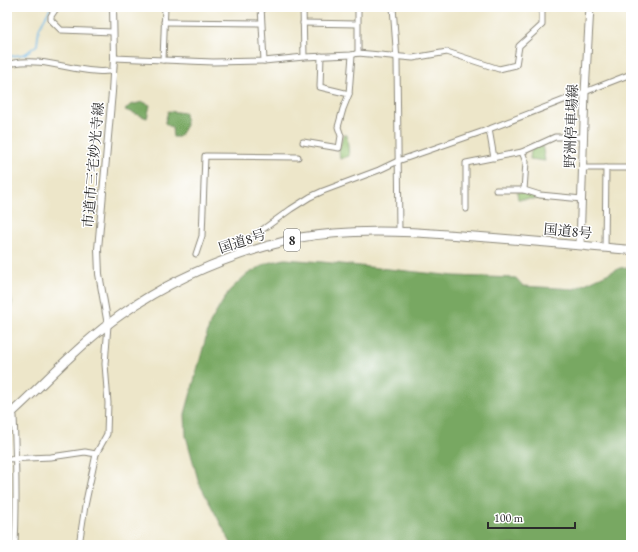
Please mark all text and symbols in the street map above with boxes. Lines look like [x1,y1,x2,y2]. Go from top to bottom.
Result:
street label: 野洲停車場線 [561,84,581,168]
street label: 市道市三宅妙光寺線 [79,101,107,229]
street label: 国道8号 [543,220,593,242]
street label: 国道8号 [216,225,268,257]
road number: 8 [284,229,300,251]
scale bar [488,504,575,530]
text: 100 m [494,510,524,526]

